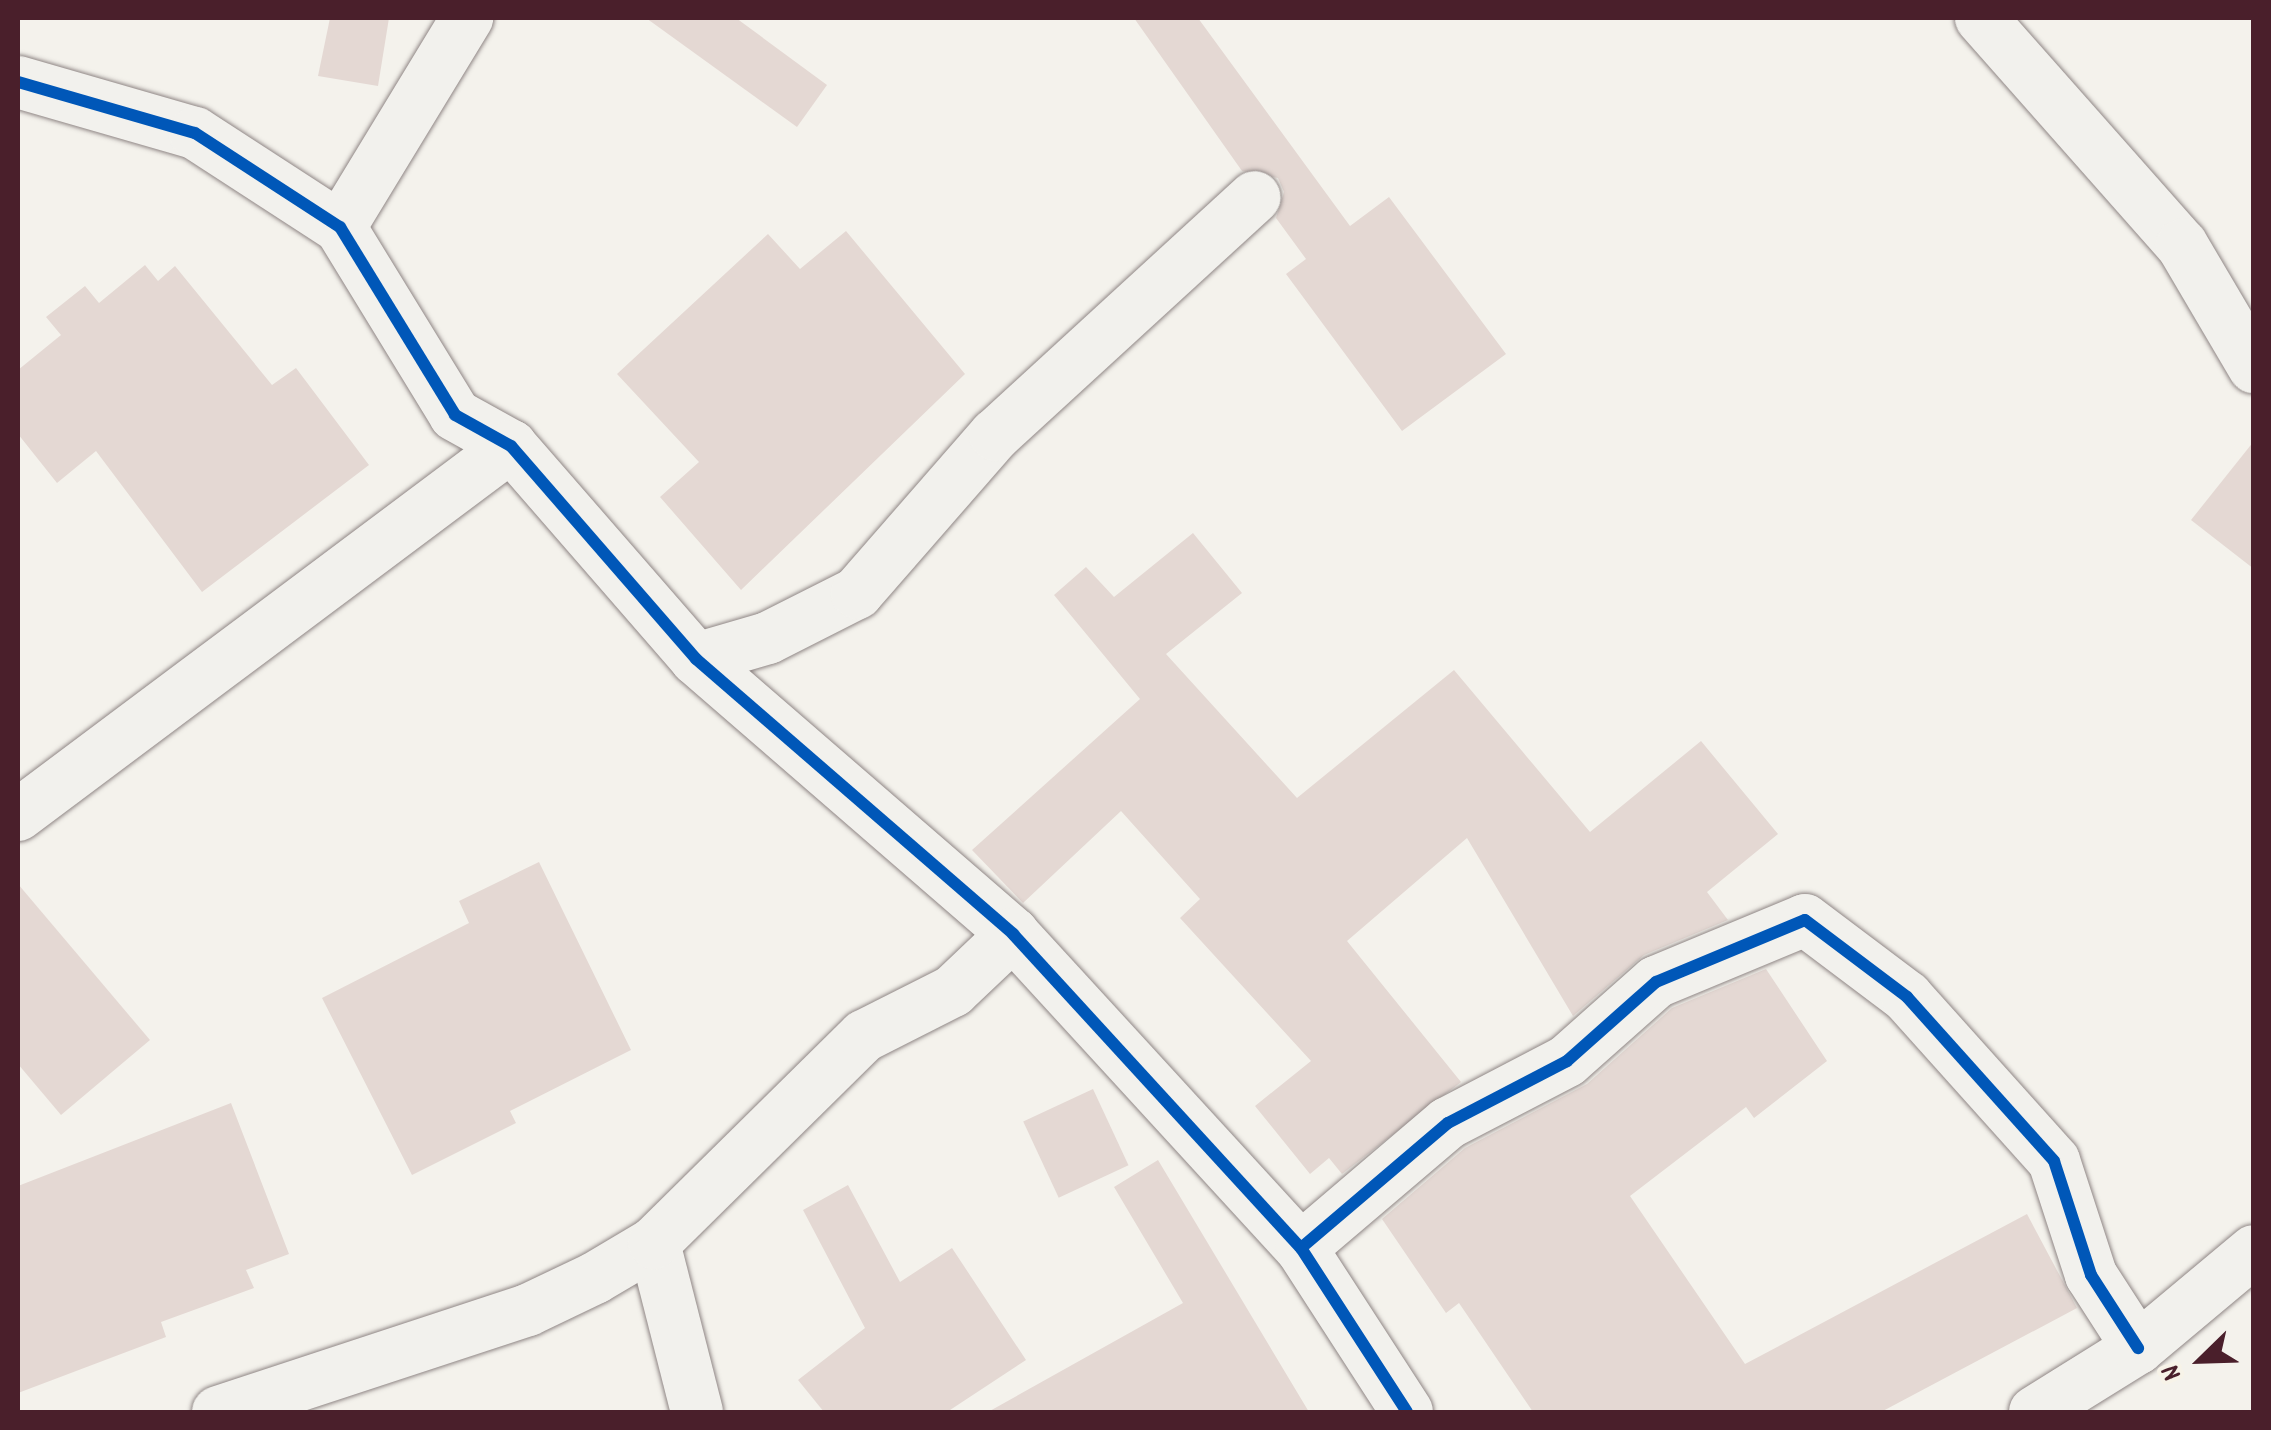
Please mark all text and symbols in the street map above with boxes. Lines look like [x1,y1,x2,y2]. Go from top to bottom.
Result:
north arrow [2151,1310,2251,1410]
text: N [2152,1358,2194,1386]

